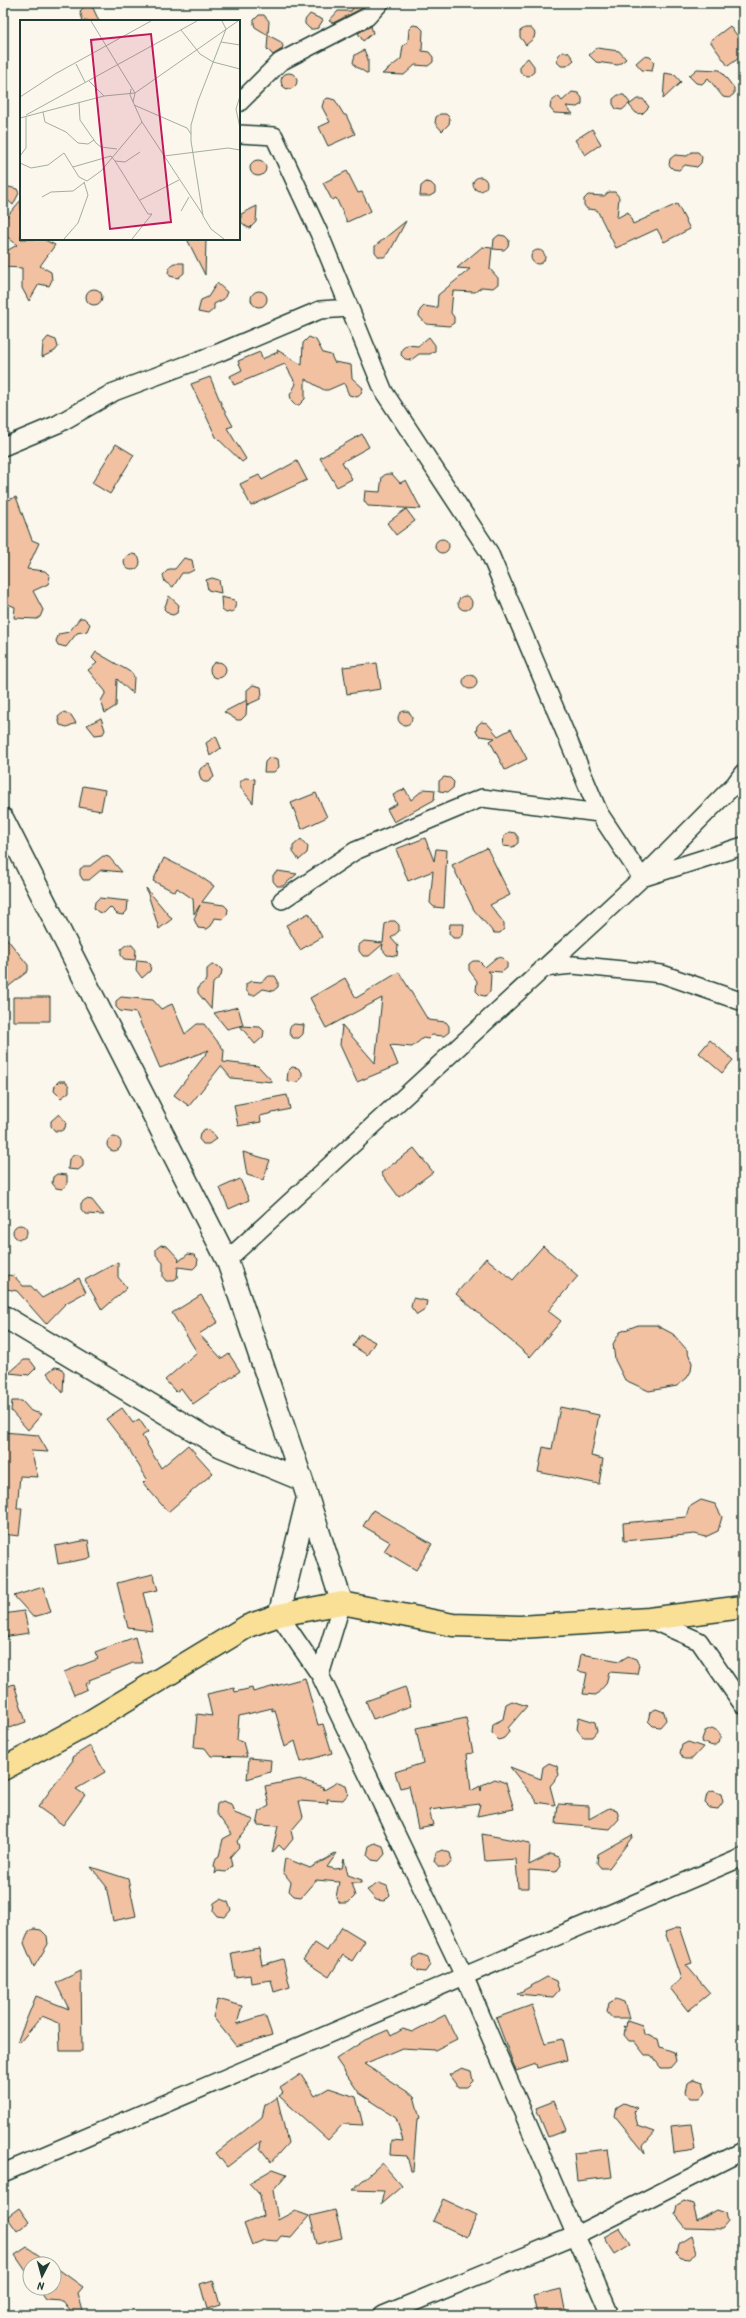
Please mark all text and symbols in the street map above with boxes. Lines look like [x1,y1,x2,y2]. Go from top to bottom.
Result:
inset map [20,20,240,240]
north arrow [22,2256,62,2296]
text: N [37,2276,45,2294]

